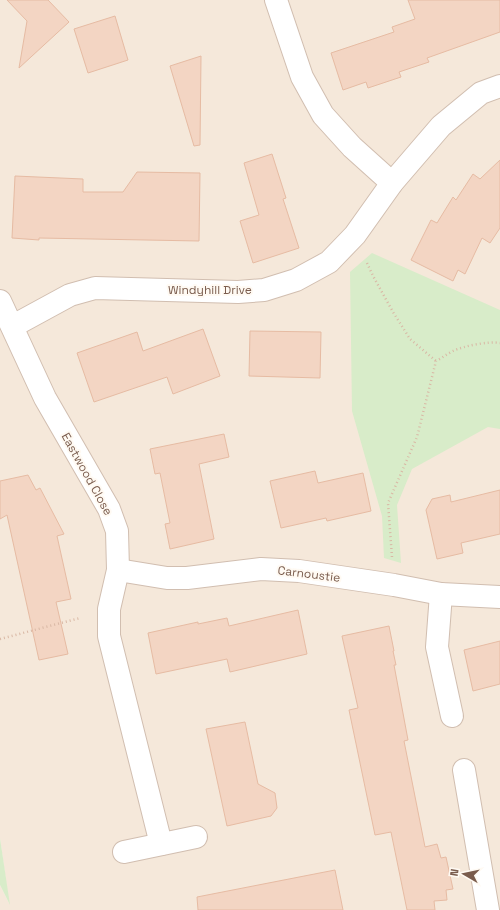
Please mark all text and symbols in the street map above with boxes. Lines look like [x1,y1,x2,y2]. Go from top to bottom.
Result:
street label: Windyhill Drive [168,282,252,298]
street label: Eastwood Close [58,430,116,518]
street label: Carnoustie [277,562,341,586]
north arrow [444,854,484,894]
text: N [447,868,462,877]

